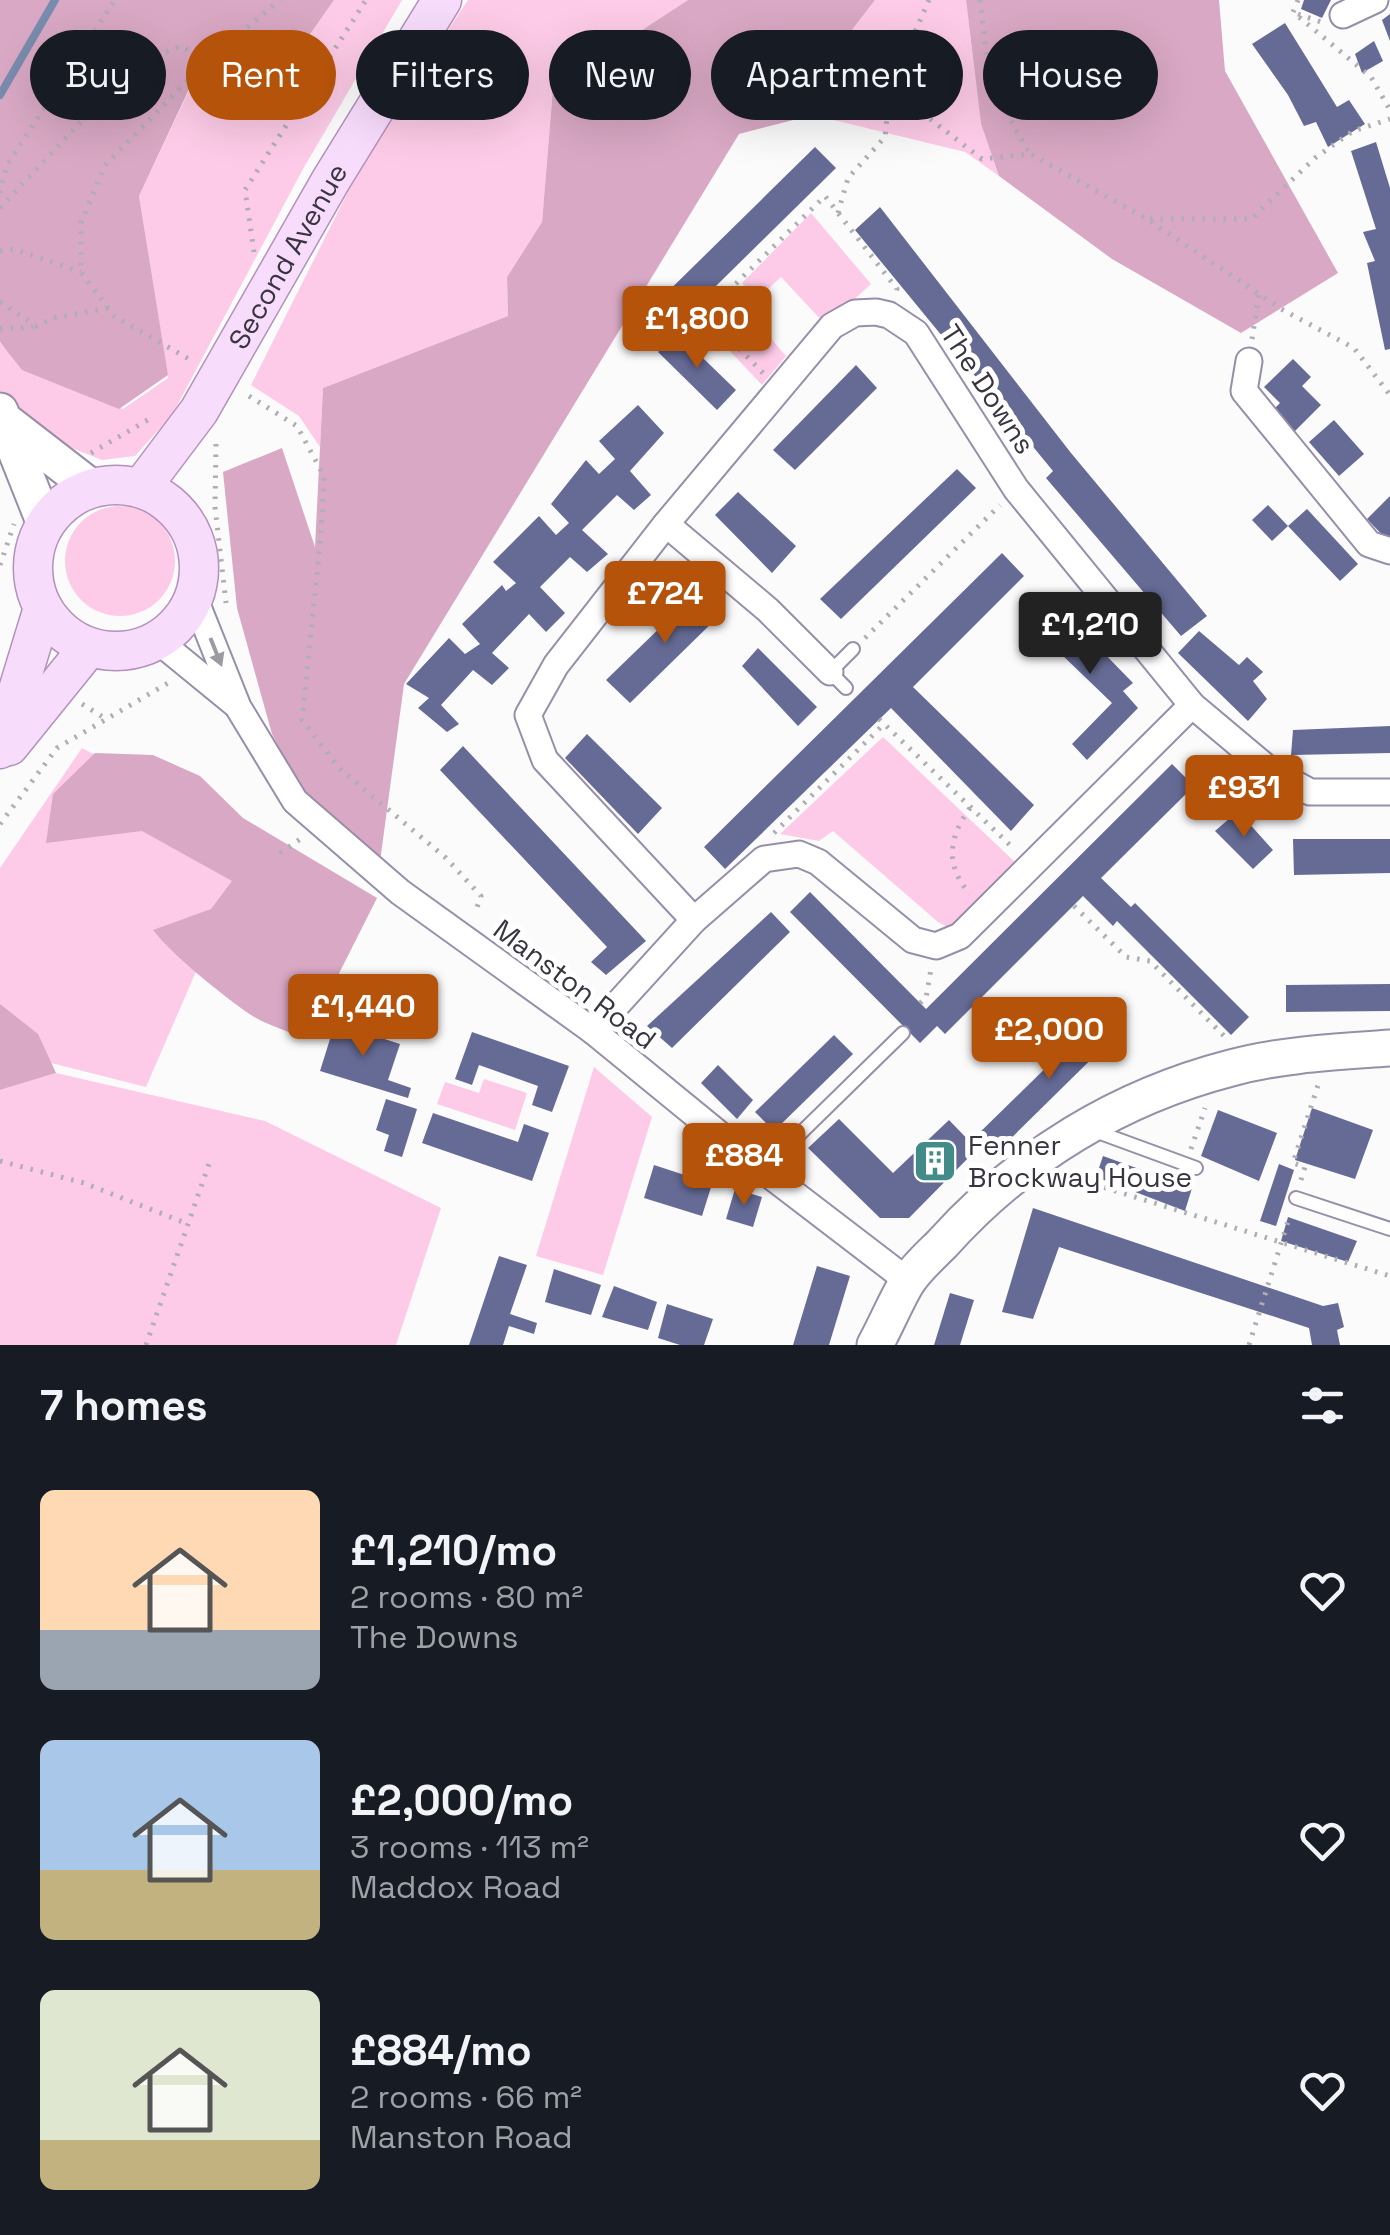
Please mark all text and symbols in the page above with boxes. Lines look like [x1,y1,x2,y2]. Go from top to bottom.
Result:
chip: Buy [30,30,166,120]
chip: Rent [186,30,336,120]
chip: Filters [356,30,529,120]
chip: New [549,30,691,120]
chip: Apartment [711,30,963,120]
chip: House [983,30,1158,120]
street label: Second Avenue [220,156,355,356]
pin: £1,800 [616,286,778,371]
text: £1,800 [645,298,749,338]
street label: The Downs [933,317,1043,461]
pin: £724 [606,561,724,646]
text: £724 [627,573,703,613]
pin: £1,210 [1009,592,1171,677]
text: £1,210 [1041,604,1139,644]
one-way arrow [208,637,224,667]
pin: £931 [1185,755,1303,840]
text: £931 [1207,767,1281,807]
street label: Manston Road [486,911,664,1057]
pin: £1,440 [282,974,444,1059]
text: £1,440 [310,986,416,1026]
pin: £2,000 [968,997,1130,1082]
text: £2,000 [994,1009,1104,1049]
pin: £884 [685,1123,803,1208]
place label: Fenner Brockway House [968,1127,1192,1195]
text: £884 [704,1135,784,1175]
building icon: Fenner Brockway House [912,1138,958,1184]
icon: filters [1295,1378,1350,1433]
text: 7 homes [40,1379,208,1432]
text: £1,210/mo [350,1524,557,1577]
icon: home [120,1530,240,1650]
icon: heart [1295,1563,1350,1618]
text: 2 rooms · 80 m² [350,1577,583,1617]
text: The Downs [350,1617,518,1657]
text: £2,000/mo [350,1774,573,1827]
icon: home [120,1780,240,1900]
icon: heart [1295,1813,1350,1868]
text: 3 rooms · 113 m² [350,1827,589,1867]
text: Maddox Road [350,1867,561,1907]
text: £884/mo [350,2024,532,2077]
icon: home [120,2030,240,2150]
icon: heart [1295,2063,1350,2118]
text: 2 rooms · 66 m² [350,2077,582,2117]
text: Manston Road [350,2117,573,2157]

